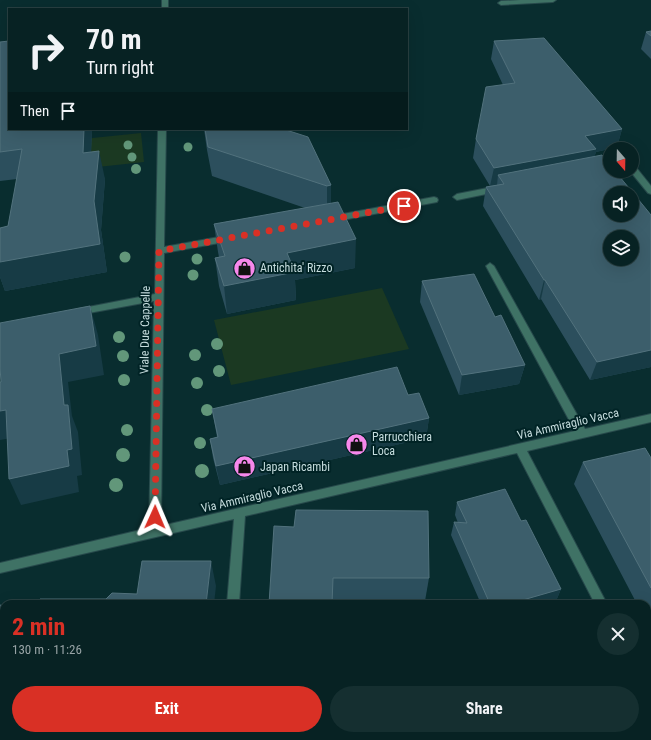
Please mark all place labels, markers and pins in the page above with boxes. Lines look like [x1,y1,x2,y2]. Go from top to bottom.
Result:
pin [387,189,421,223]
shop icon: Antichita' Rizzo [231,255,257,281]
place label: Antichita' Rizzo [260,261,332,275]
place label: Parrucchiera Loca [372,430,432,458]
shop icon: Parrucchiera Loca [344,431,370,457]
shop icon: Japan Ricambi [232,454,258,480]
place label: Japan Ricambi [260,460,330,474]

